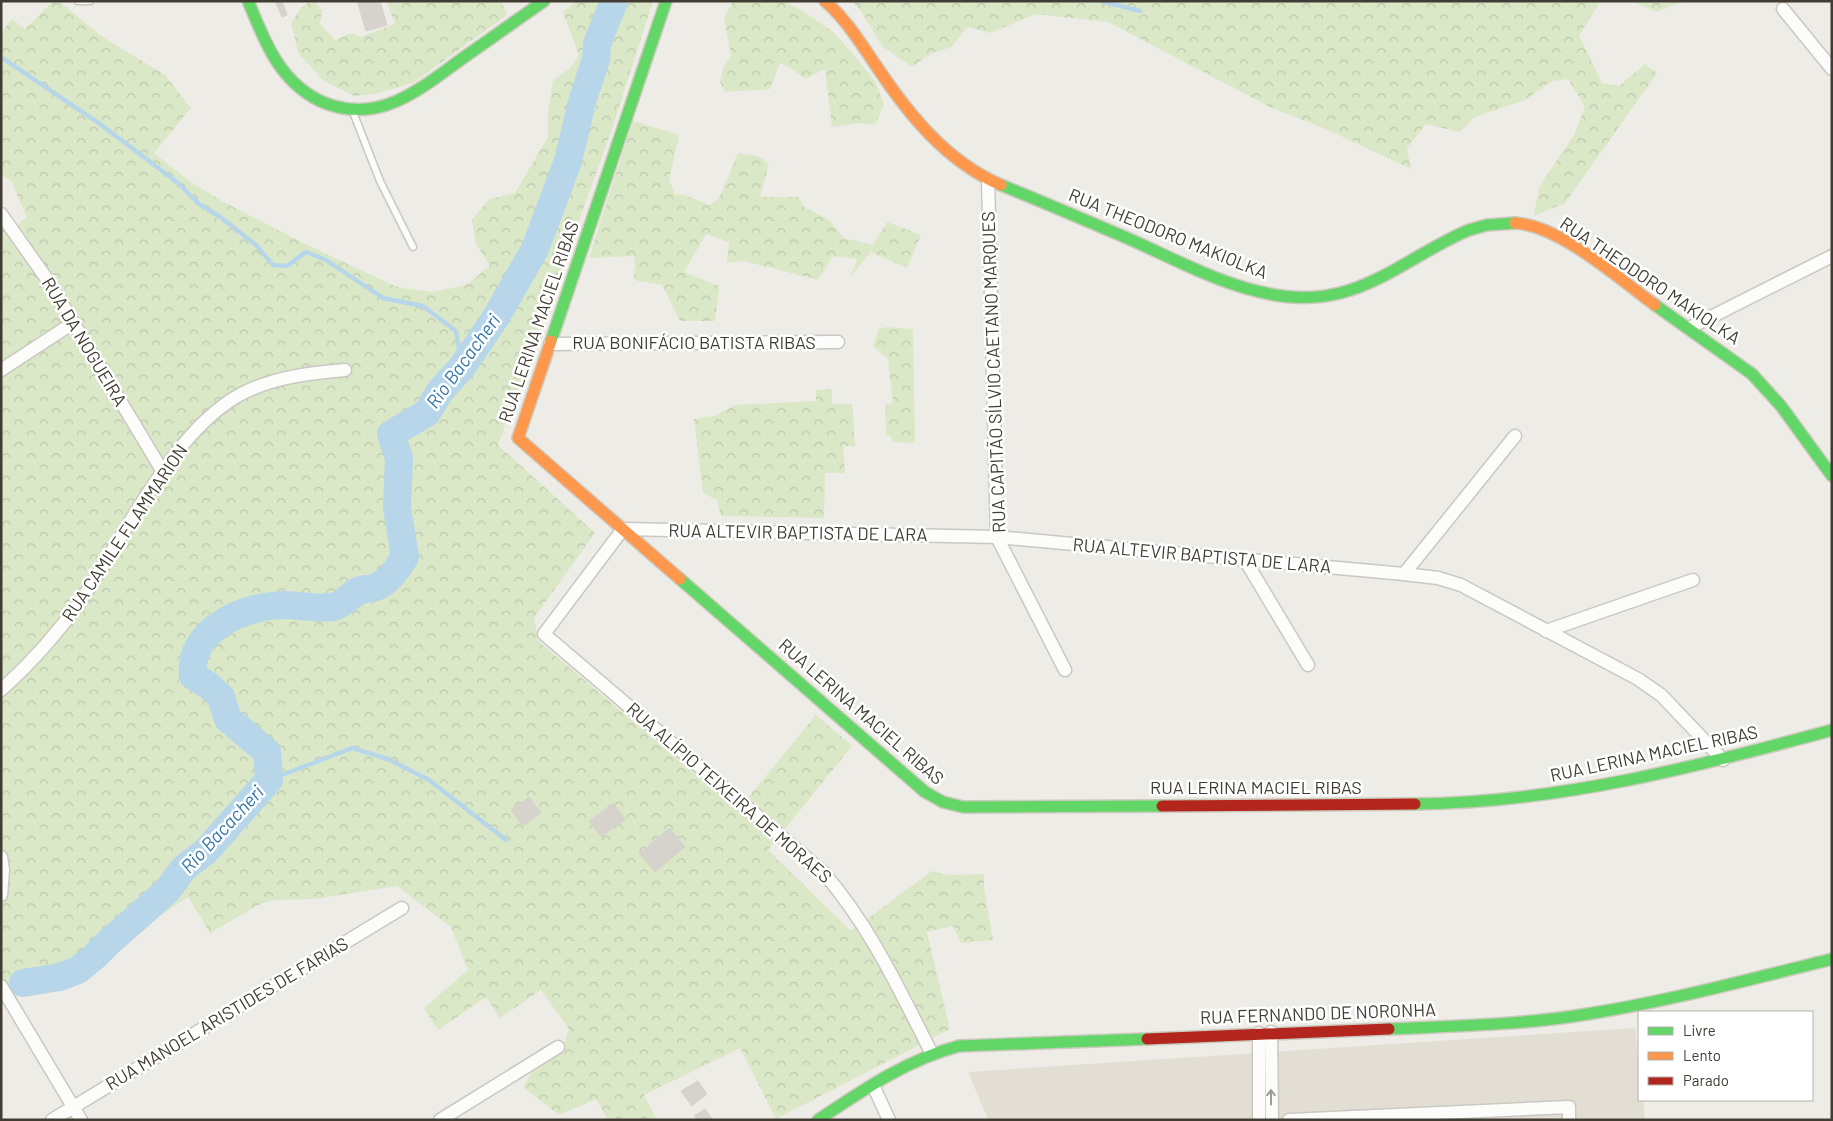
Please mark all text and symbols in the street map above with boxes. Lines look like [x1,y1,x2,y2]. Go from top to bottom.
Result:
street label: RUA THEODORO MAKIOLKA [1066,183,1271,283]
street label: RUA CAPITÃO SÍLVIO CAETANO MARQUES [976,211,1010,533]
street label: RUA THEODORO MAKIOLKA [1556,212,1745,349]
street label: RUA LERINA MACIEL RIBAS [493,218,583,425]
street label: RUA DA NOGUEIRA [38,273,132,410]
water label: Rio Bacacheri [421,309,505,412]
street label: RUA BONIFÁCIO BATISTA RIBAS [572,331,816,353]
street label: RUA CAMILE FLAMMARION [57,440,192,625]
street label: RUA ALTEVIR BAPTISTA DE LARA [668,519,928,545]
street label: RUA ALTEVIR BAPTISTA DE LARA [1072,533,1332,577]
street label: RUA LERINA MACIEL RIBAS [775,633,949,789]
street label: RUA ALÍPIO TEIXEIRA DE MORAES [623,697,837,887]
street label: RUA LERINA MACIEL RIBAS [1548,720,1760,786]
street label: RUA LERINA MACIEL RIBAS [1150,776,1362,798]
water label: Rio Bacacheri [175,780,268,877]
street label: RUA MANOEL ARISTIDES DE FARIAS [101,932,352,1094]
street label: RUA FERNANDO DE NORONHA [1200,998,1436,1028]
legend [1638,1011,1813,1101]
text: Livre [1683,1021,1716,1039]
text: Lento [1683,1046,1721,1064]
text: Parado [1683,1071,1729,1089]
one-way arrow [1266,1089,1276,1106]

